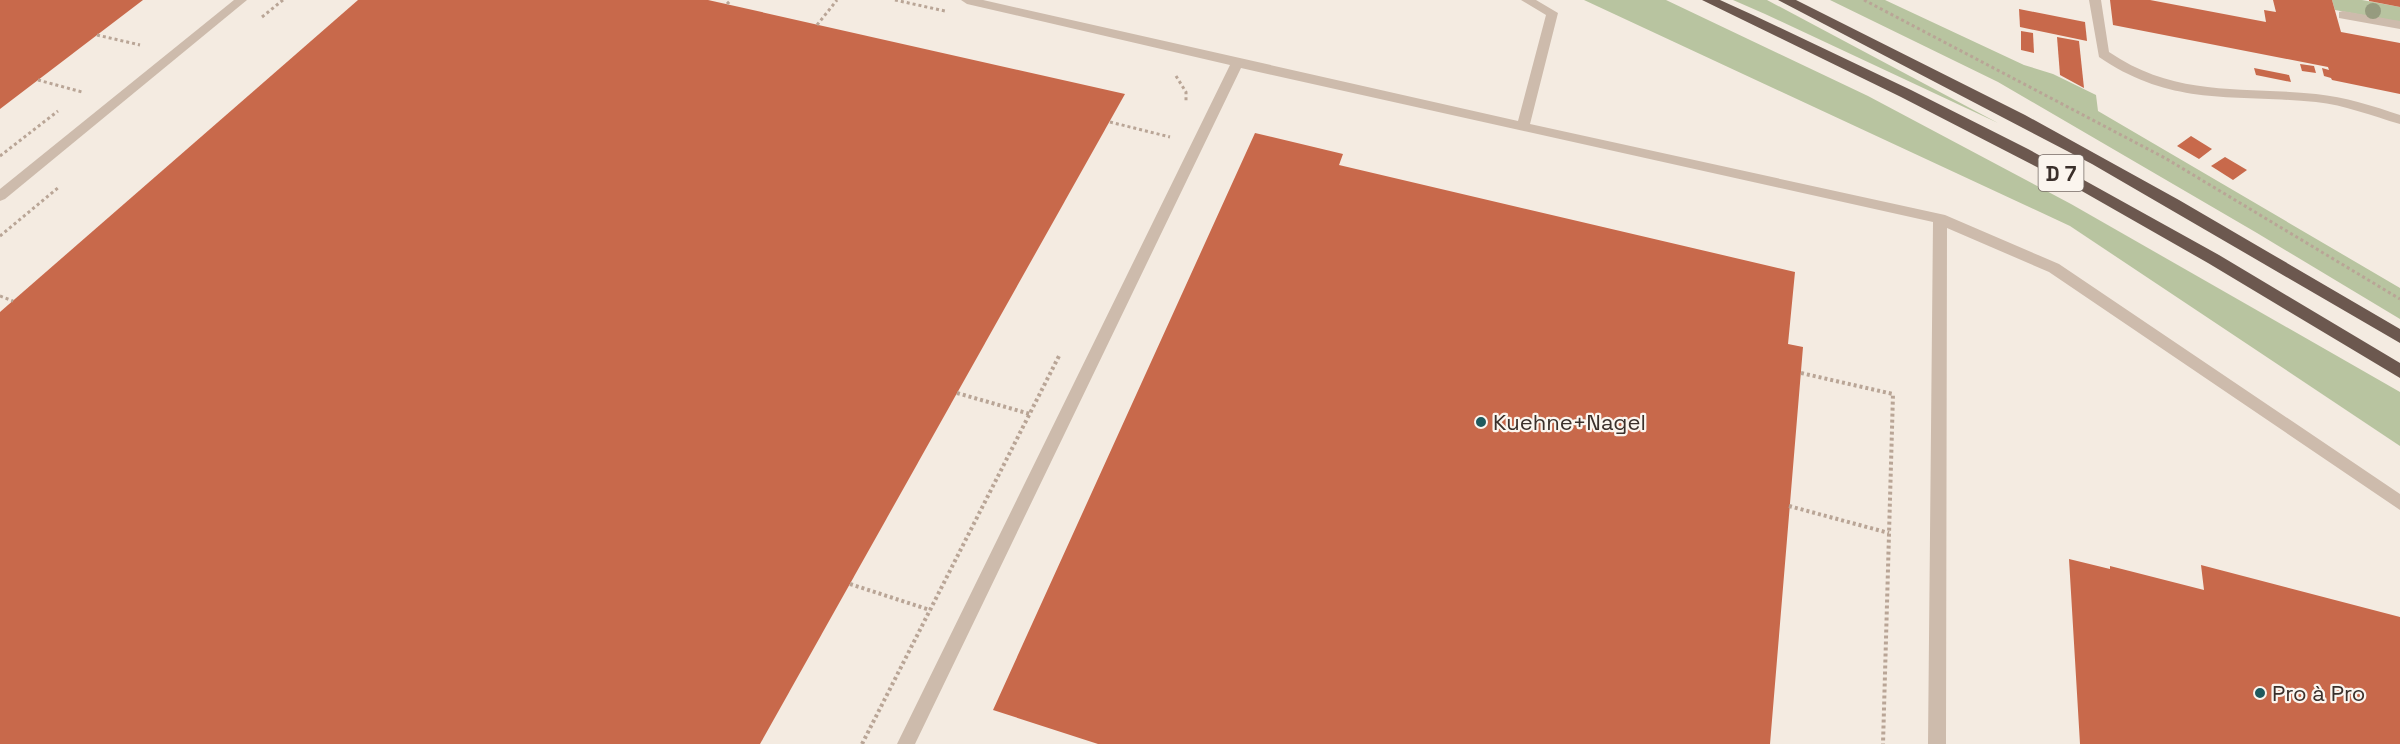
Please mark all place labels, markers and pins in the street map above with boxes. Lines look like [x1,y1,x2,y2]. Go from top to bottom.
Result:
place label: Kuehne+Nagel [1493,408,1646,436]
marker: Kuehne+Nagel [1474,415,1488,429]
place label: Pro à Pro [2272,679,2365,707]
marker: Pro à Pro [2253,686,2267,700]

